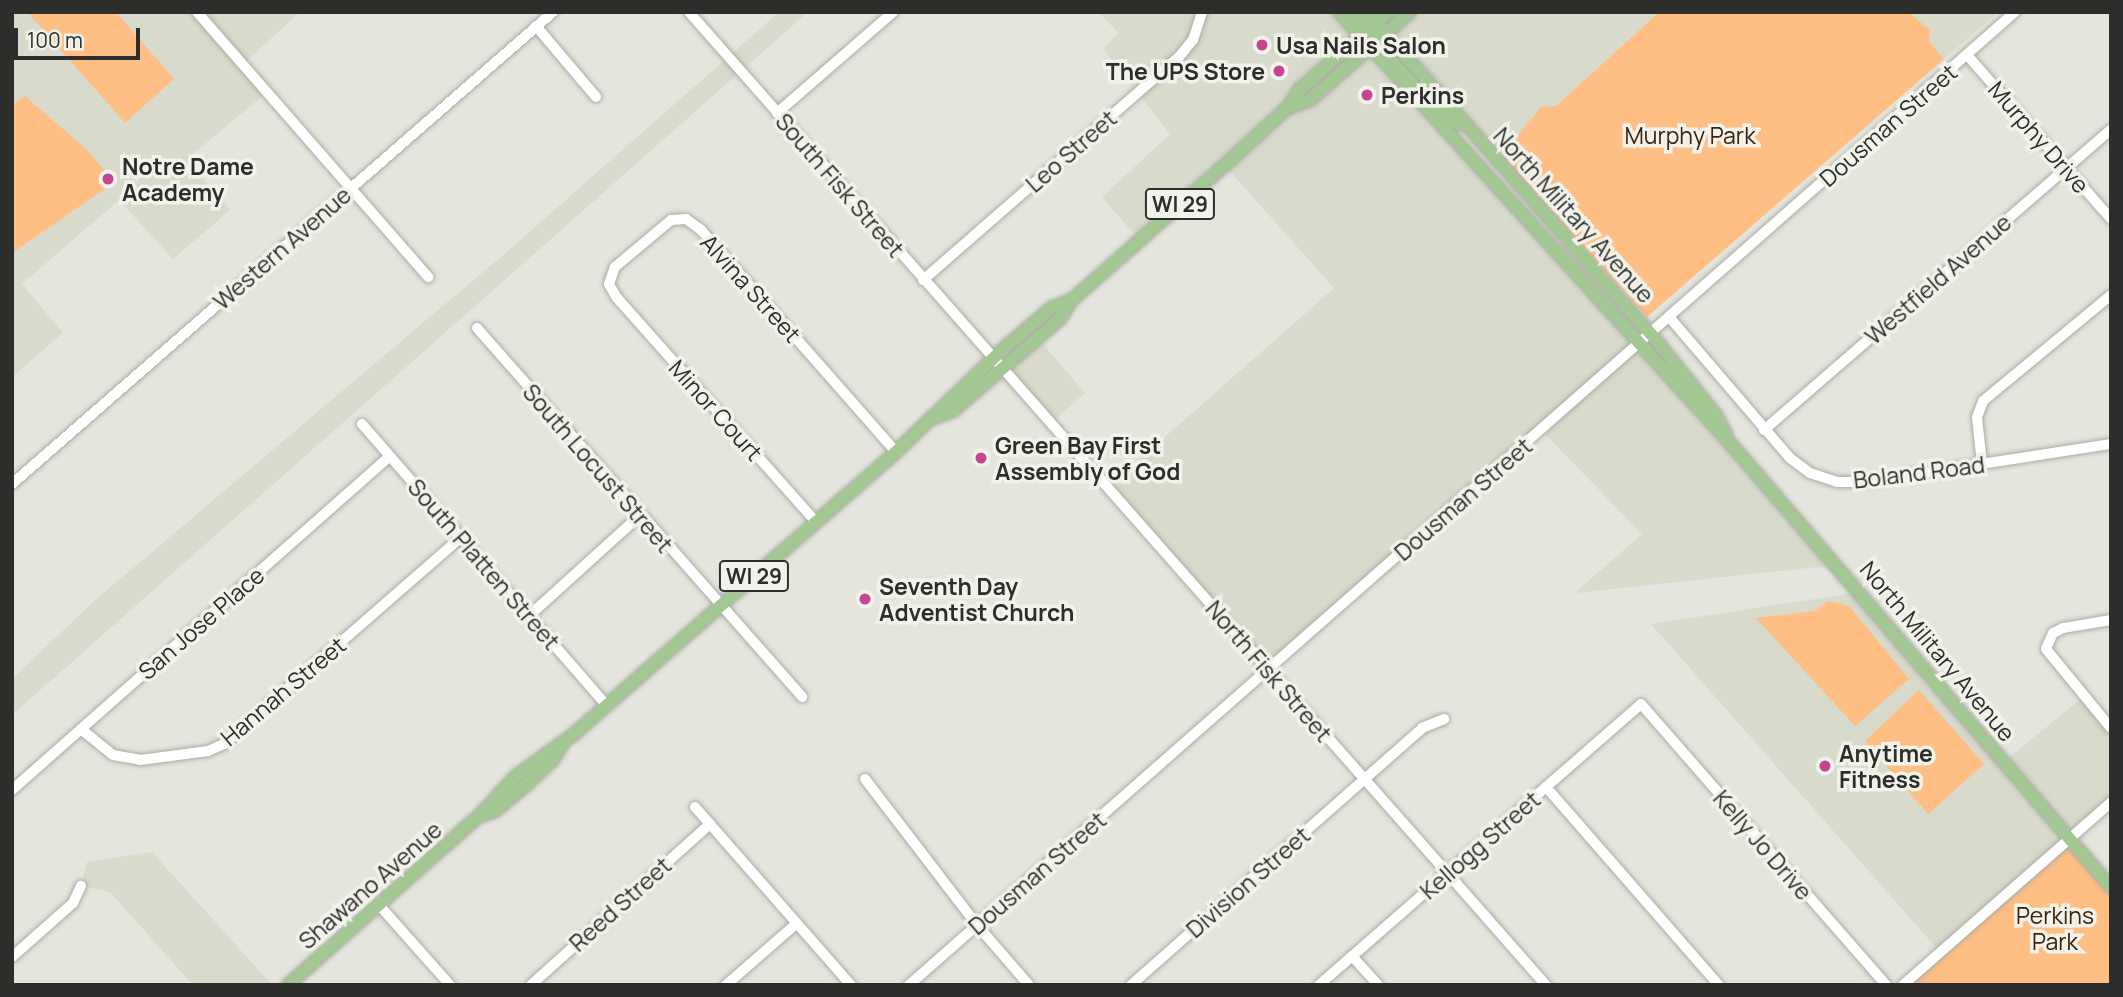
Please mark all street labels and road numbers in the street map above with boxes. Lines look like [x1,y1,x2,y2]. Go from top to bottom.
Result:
street label: Dousman Street [1814,58,1962,192]
street label: Murphy Drive [1983,75,2095,199]
street label: Leo Street [1020,104,1122,198]
street label: South Fisk Street [770,107,910,263]
street label: North Military Avenue [1488,122,1660,308]
street label: Western Avenue [208,181,356,315]
road number: WI 29 [1143,186,1217,222]
street label: Westfield Avenue [1859,208,2017,350]
street label: Alvina Street [695,228,807,348]
street label: Minor Court [664,354,768,466]
street label: South Locust Street [517,378,679,558]
street label: Dousman Street [1389,432,1537,566]
street label: Boland Road [1852,450,1986,494]
street label: South Platten Street [402,473,566,655]
street label: North Military Avenue [1855,556,2021,746]
road number: WI 29 [717,558,791,594]
street label: San Jose Place [133,561,269,685]
street label: North Fisk Street [1200,595,1338,747]
street label: Hannah Street [215,631,351,751]
street label: Kellogg Street [1414,785,1546,905]
street label: Kelly Jo Drive [1708,785,1818,905]
street label: Dousman Street [963,806,1111,940]
street label: Shawano Avenue [293,815,447,955]
street label: Division Street [1181,821,1315,943]
street label: Reed Street [564,851,676,957]

